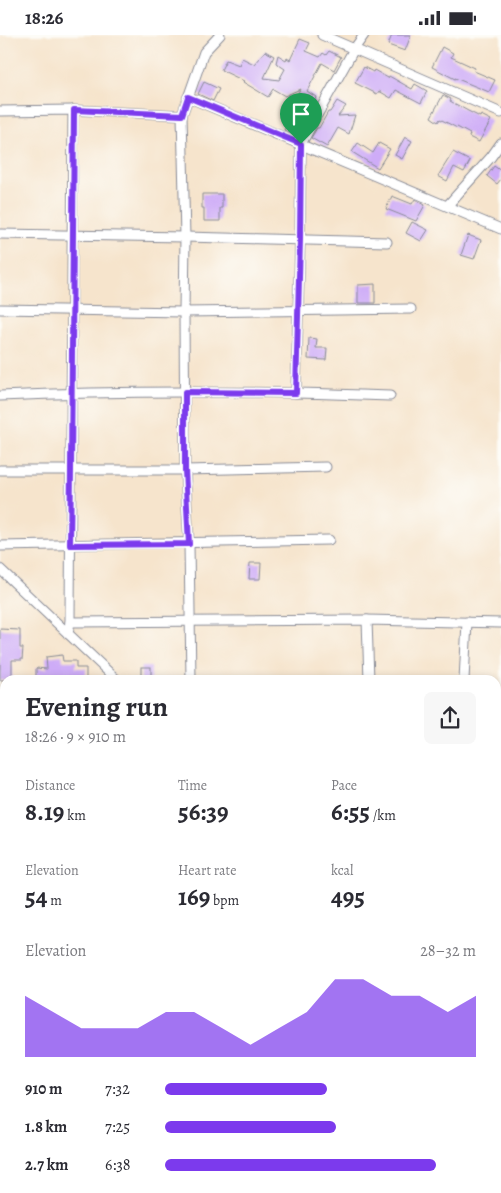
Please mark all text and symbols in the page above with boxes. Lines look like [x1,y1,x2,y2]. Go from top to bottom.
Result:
text: 18:26 [25,5,64,31]
pin [280,93,322,144]
icon: arrive [287,100,315,128]
text: Evening run [25,688,168,726]
button: share [424,692,476,744]
text: 18:26 · 9 × 910 m [25,726,126,748]
text: Distance [25,776,75,795]
text: Time [178,776,207,795]
text: Pace [331,776,357,795]
text: 8.19 [25,795,64,829]
text: 56:39 [178,795,229,829]
text: 6:55 [331,795,370,829]
text: km [64,806,86,825]
text: /km [370,806,396,825]
text: Elevation [25,861,79,880]
text: Heart rate [178,861,236,880]
text: kcal [331,861,353,880]
text: 54 [25,880,47,914]
text: 169 [178,880,210,914]
text: 495 [331,880,365,914]
text: m [47,891,62,910]
text: bpm [210,891,239,910]
text: Elevation [25,940,86,962]
text: 28–32 m [420,940,476,962]
text: 910 m [25,1078,62,1100]
text: 7:32 [105,1078,130,1100]
text: 1.8 km [25,1116,67,1138]
text: 7:25 [105,1116,130,1138]
text: 2.7 km [25,1154,68,1176]
text: 6:38 [105,1154,131,1176]

